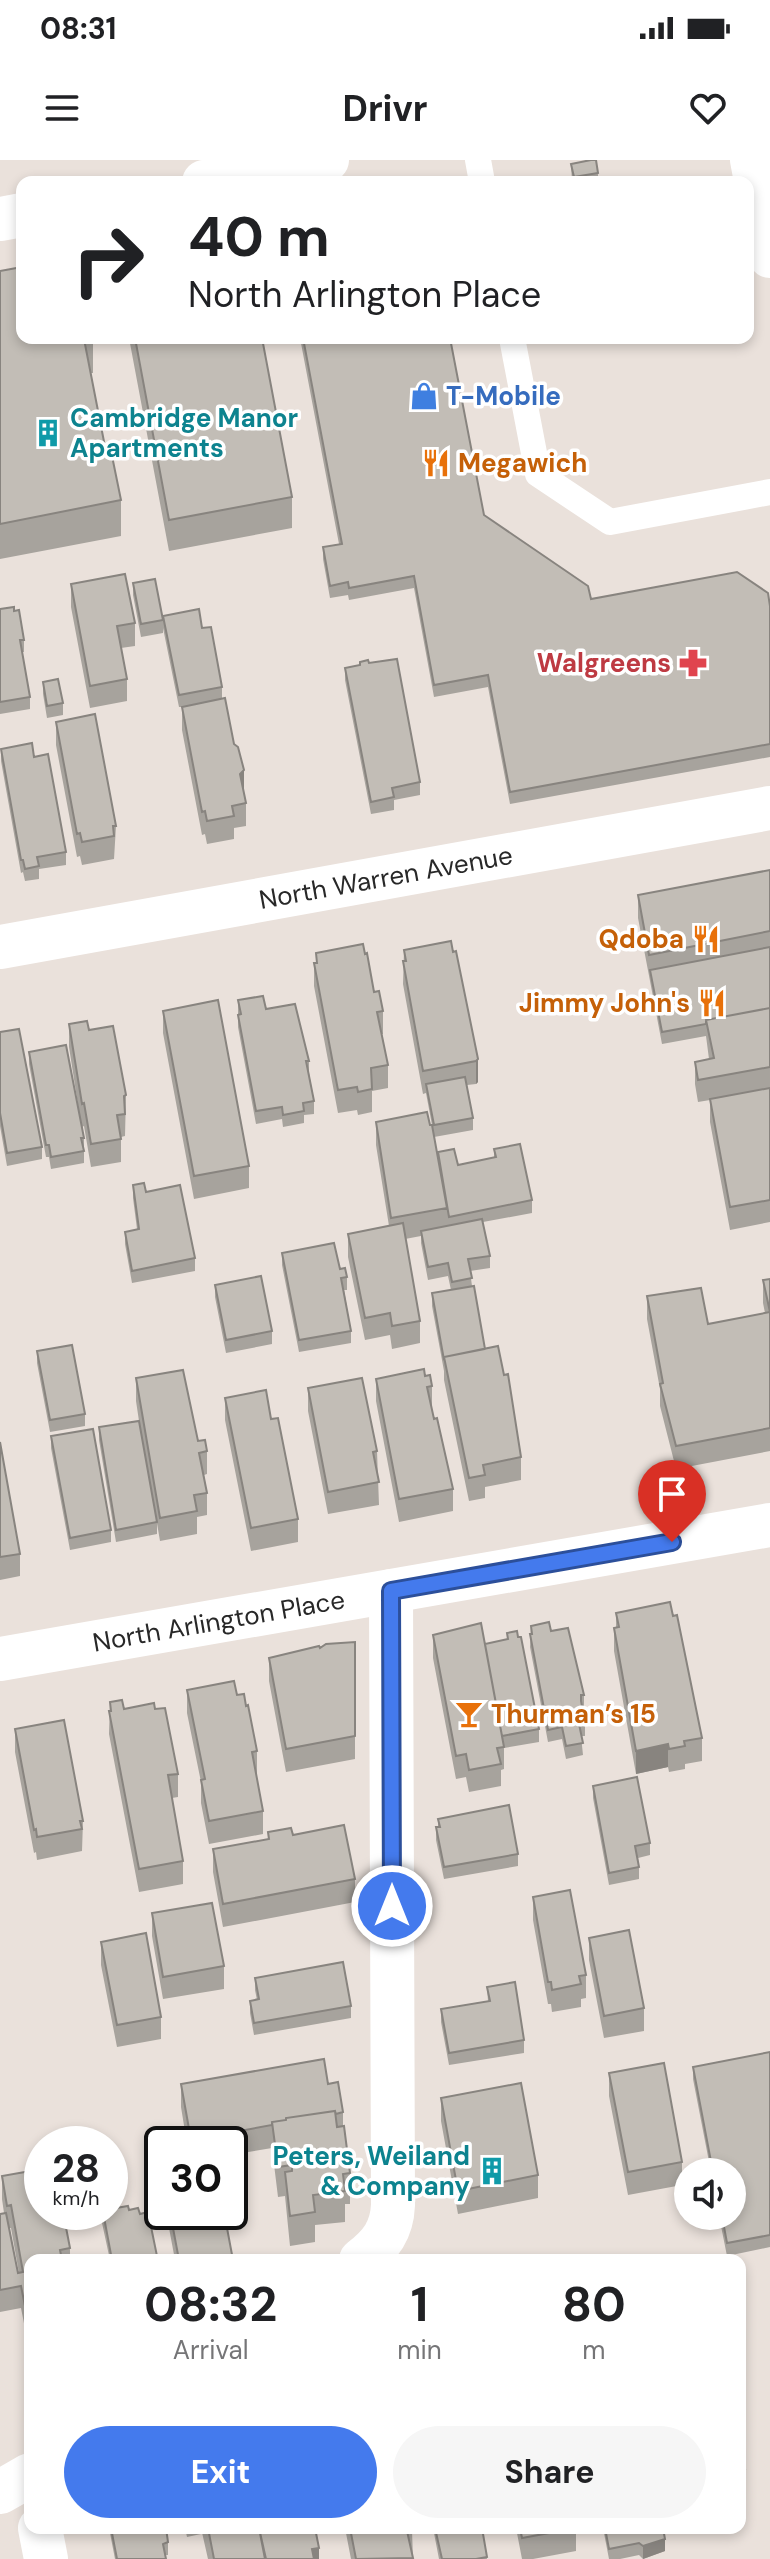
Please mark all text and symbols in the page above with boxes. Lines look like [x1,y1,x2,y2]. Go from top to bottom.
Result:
text: 08:31 [40,9,117,48]
text: Drivr [342,85,428,132]
icon: menu [40,86,84,130]
icon: heart [686,86,730,130]
text: 40 m [188,200,330,273]
icon: right [56,208,160,312]
text: North Arlington Place [188,271,541,318]
place label: T-Mobile [446,379,561,413]
shop icon: T-Mobile [409,381,439,411]
place label: Cambridge Manor Apartments [70,401,299,465]
building icon: Cambridge Manor Apartments [33,418,63,448]
place label: Megawich [458,446,587,480]
restaurant icon: Megawich [421,448,451,478]
place label: Walgreens [537,646,671,680]
pharmacy icon: Walgreens [678,648,708,678]
street label: North Warren Avenue [256,838,515,917]
place label: Qdoba [598,922,684,956]
restaurant icon: Qdoba [691,924,721,954]
place label: Jimmy John's [519,986,690,1020]
restaurant icon: Jimmy John's [697,988,727,1018]
pin [638,1460,706,1542]
icon: arrive [650,1472,694,1516]
street label: North Arlington Place [90,1582,347,1660]
place label: Thurman’s 15 [491,1697,656,1731]
bar icon: Thurman’s 15 [454,1699,484,1729]
position arrow [350,1864,434,1948]
speed limit sign: 30 [144,2126,248,2230]
place label: Peters, Weiland & Company [273,2139,470,2203]
text: 28 [52,2142,100,2194]
building icon: Peters, Weiland & Company [477,2156,507,2186]
map controls [674,2158,746,2230]
button: sound [674,2158,746,2230]
text: km/h [52,2185,100,2211]
text: 08:32 [144,2273,277,2336]
text: 1 [411,2273,428,2336]
text: 80 [562,2273,626,2336]
text: Arrival [173,2333,248,2367]
text: min [397,2333,442,2367]
text: m [582,2333,605,2367]
button: Exit [64,2426,377,2518]
button: Share [393,2426,706,2518]

